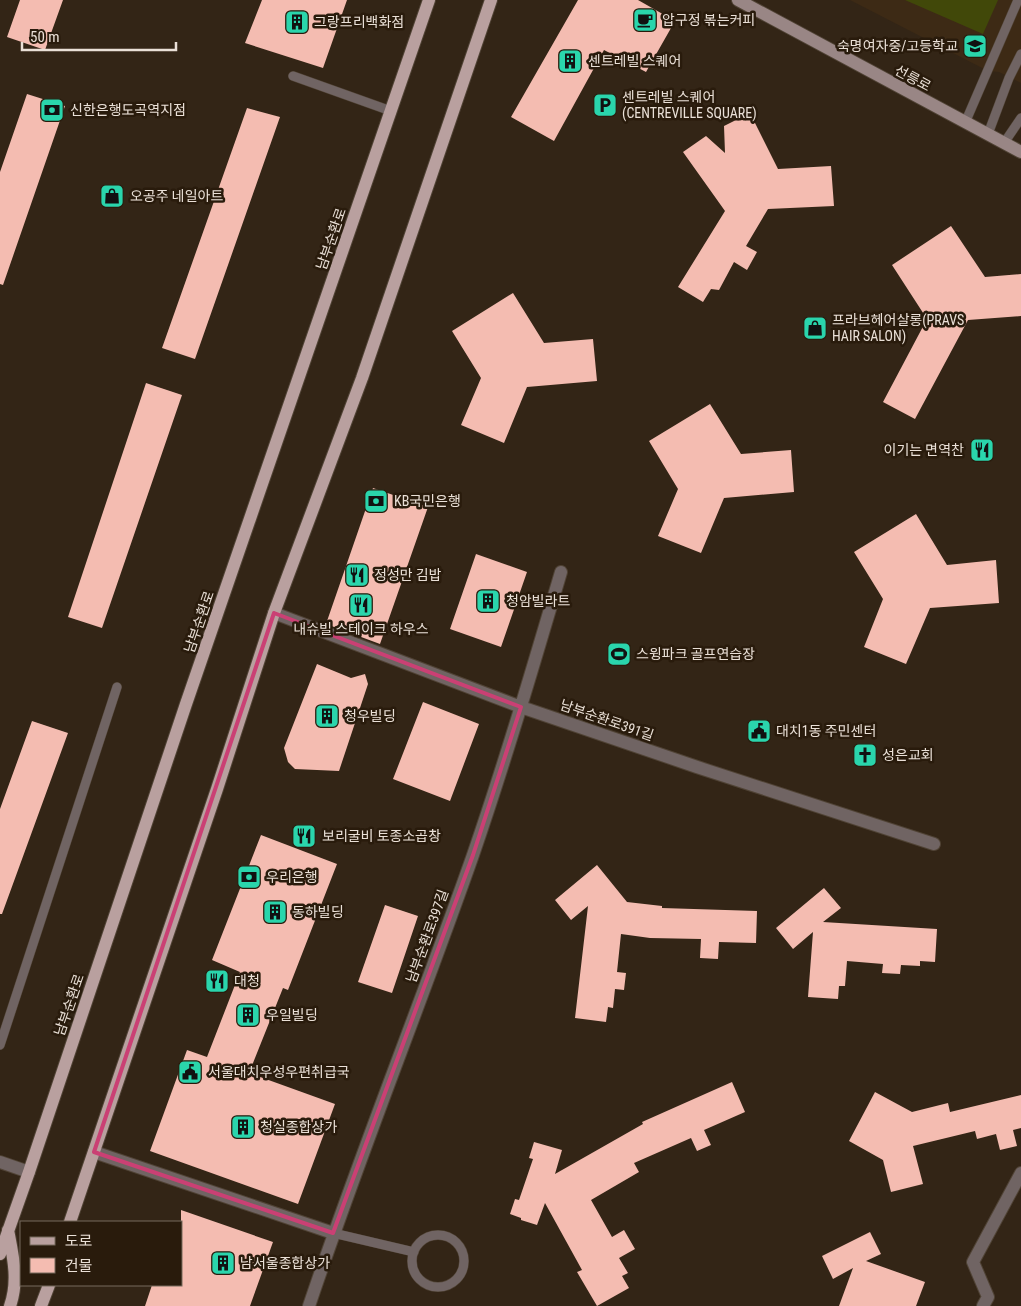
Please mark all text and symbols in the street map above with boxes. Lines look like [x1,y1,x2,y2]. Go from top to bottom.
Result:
cafe icon: 압구정 볶는커피 [632,7,658,33]
building icon: 그랑프리백화점 [284,9,310,35]
place label: 압구정 볶는커피 [662,12,755,28]
place label: 그랑프리백화점 [314,14,404,30]
scale bar [22,20,176,52]
text: 50 m [30,28,60,46]
school or university icon: 숙명여자중/고등학교 [962,33,988,59]
place label: 숙명여자중/고등학교 [837,38,958,54]
building icon: 센트레빌 스퀘어 [557,48,583,74]
place label: 센트레빌 스퀘어 [588,53,681,69]
street label: 선릉로 [892,62,934,94]
place label: 센트레빌 스퀘어 (CENTREVILLE SQUARE) [622,89,757,122]
parking icon: 센트레빌 스퀘어 (CENTREVILLE SQUARE) [592,92,618,118]
bank icon: 신한은행도곡역지점 [39,97,65,123]
place label: 신한은행도곡역지점 [70,102,186,118]
shop icon: 오공주 네일아트 [99,183,125,209]
place label: 오공주 네일아트 [130,188,223,204]
street label: 남부순환로 [313,206,349,272]
place label: 프라브헤어살롱(PRAVS HAIR SALON) [832,312,964,345]
shop icon: 프라브헤어살롱(PRAVS HAIR SALON) [802,315,828,341]
restaurant icon: 이기는 면역찬 [969,437,995,463]
place label: 이기는 면역찬 [884,442,964,458]
bank icon: KB국민은행 [363,488,389,514]
place label: KB국민은행 [394,493,461,509]
restaurant icon: 정성만 김밥 [344,562,370,588]
place label: 정성만 김밥 [374,567,442,583]
building icon: 청암빌라트 [475,588,501,614]
street label: 남부순환로 [181,589,217,655]
restaurant icon: 내슈빌 스테이크 하우스 [348,592,374,618]
place label: 청암빌라트 [506,593,571,609]
place label: 내슈빌 스테이크 하우스 [293,621,429,637]
sports icon: 스윙파크 골프연습장 [606,641,632,667]
place label: 스윙파크 골프연습장 [636,646,755,662]
street label: 남부순환로391길 [558,696,656,744]
building icon: 청우빌딩 [314,703,340,729]
place label: 청우빌딩 [344,708,396,724]
public building icon: 대치1동 주민센터 [746,718,772,744]
place label: 대치1동 주민센터 [776,723,876,739]
church icon: 성은교회 [852,742,878,768]
place label: 성은교회 [882,747,934,763]
restaurant icon: 보리굴비 토종소곱창 [291,823,317,849]
place label: 보리굴비 토종소곱창 [322,828,441,844]
bank icon: 우리은행 [236,864,262,890]
place label: 우리은행 [266,869,318,885]
street label: 남부순환로397길 [403,887,451,985]
building icon: 동하빌딩 [262,899,288,925]
place label: 동하빌딩 [292,904,344,920]
restaurant icon: 대청 [204,968,230,994]
street label: 남부순환로 [51,972,87,1038]
place label: 대청 [234,973,260,989]
building icon: 우일빌딩 [235,1002,261,1028]
place label: 우일빌딩 [266,1007,318,1023]
public building icon: 서울대치우성우편취급국 [177,1059,203,1085]
place label: 서울대치우성우편취급국 [208,1064,350,1080]
building icon: 청실종합상가 [230,1114,256,1140]
place label: 청실종합상가 [260,1119,337,1135]
legend [20,1221,182,1286]
text: 도로 [65,1232,93,1250]
building icon: 남서울종합상가 [210,1250,236,1276]
place label: 남서울종합상가 [240,1255,330,1271]
text: 건물 [65,1257,93,1275]

